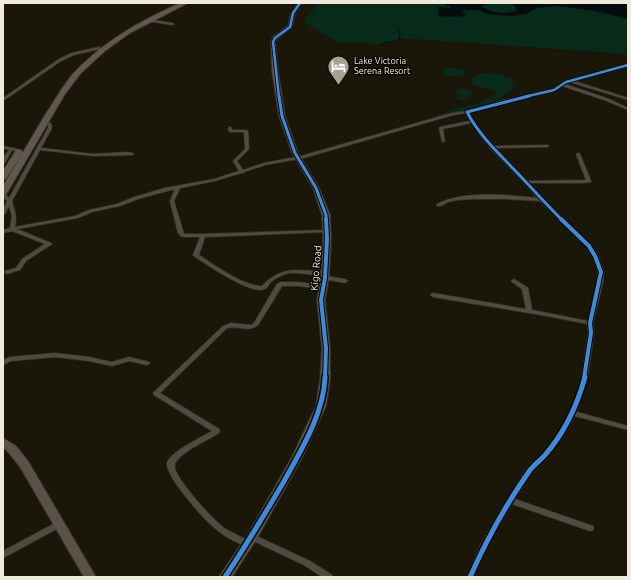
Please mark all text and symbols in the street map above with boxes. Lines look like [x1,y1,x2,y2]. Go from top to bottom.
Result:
hotel icon: Lake Victoria Serena Resort [325,53,351,86]
place label: Lake Victoria Serena Resort [354,56,411,76]
street label: Kigo Road [309,245,323,291]

